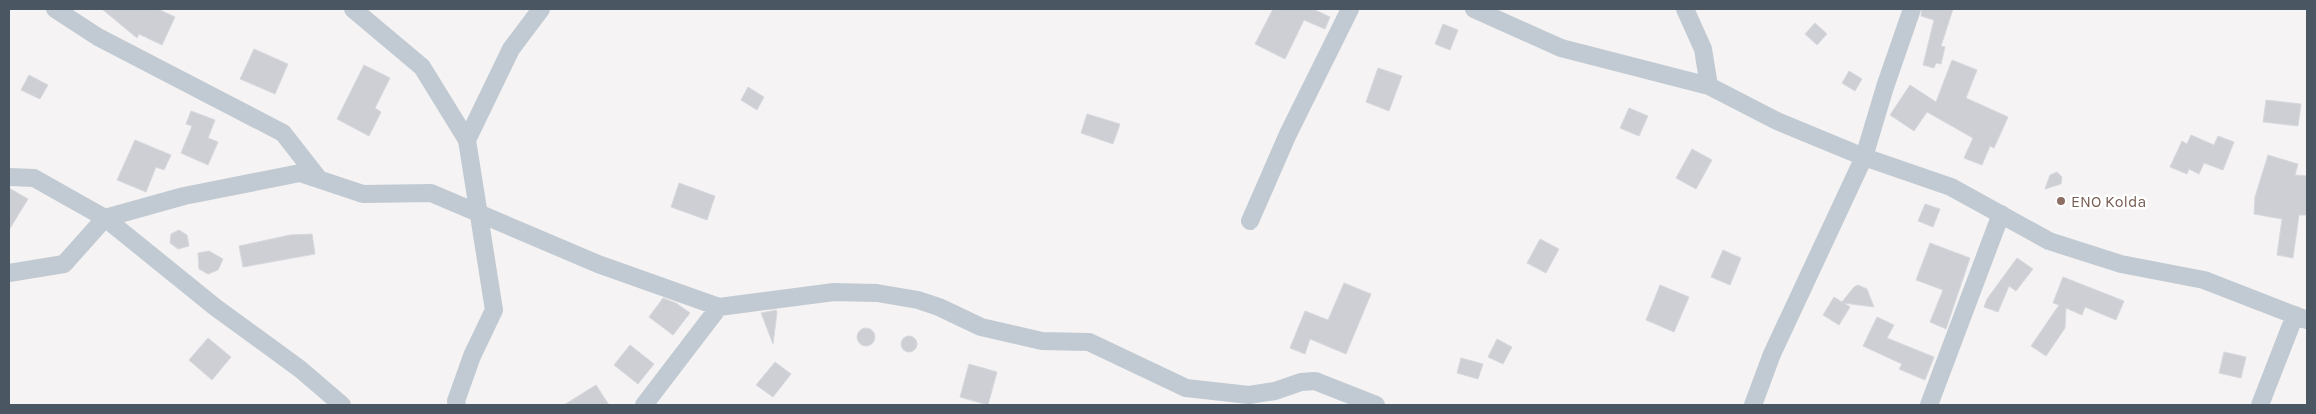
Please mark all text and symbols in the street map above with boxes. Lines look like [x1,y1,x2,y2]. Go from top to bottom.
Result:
place label: ENO Kolda [2071,192,2146,211]
marker: ENO Kolda [2055,195,2067,207]

